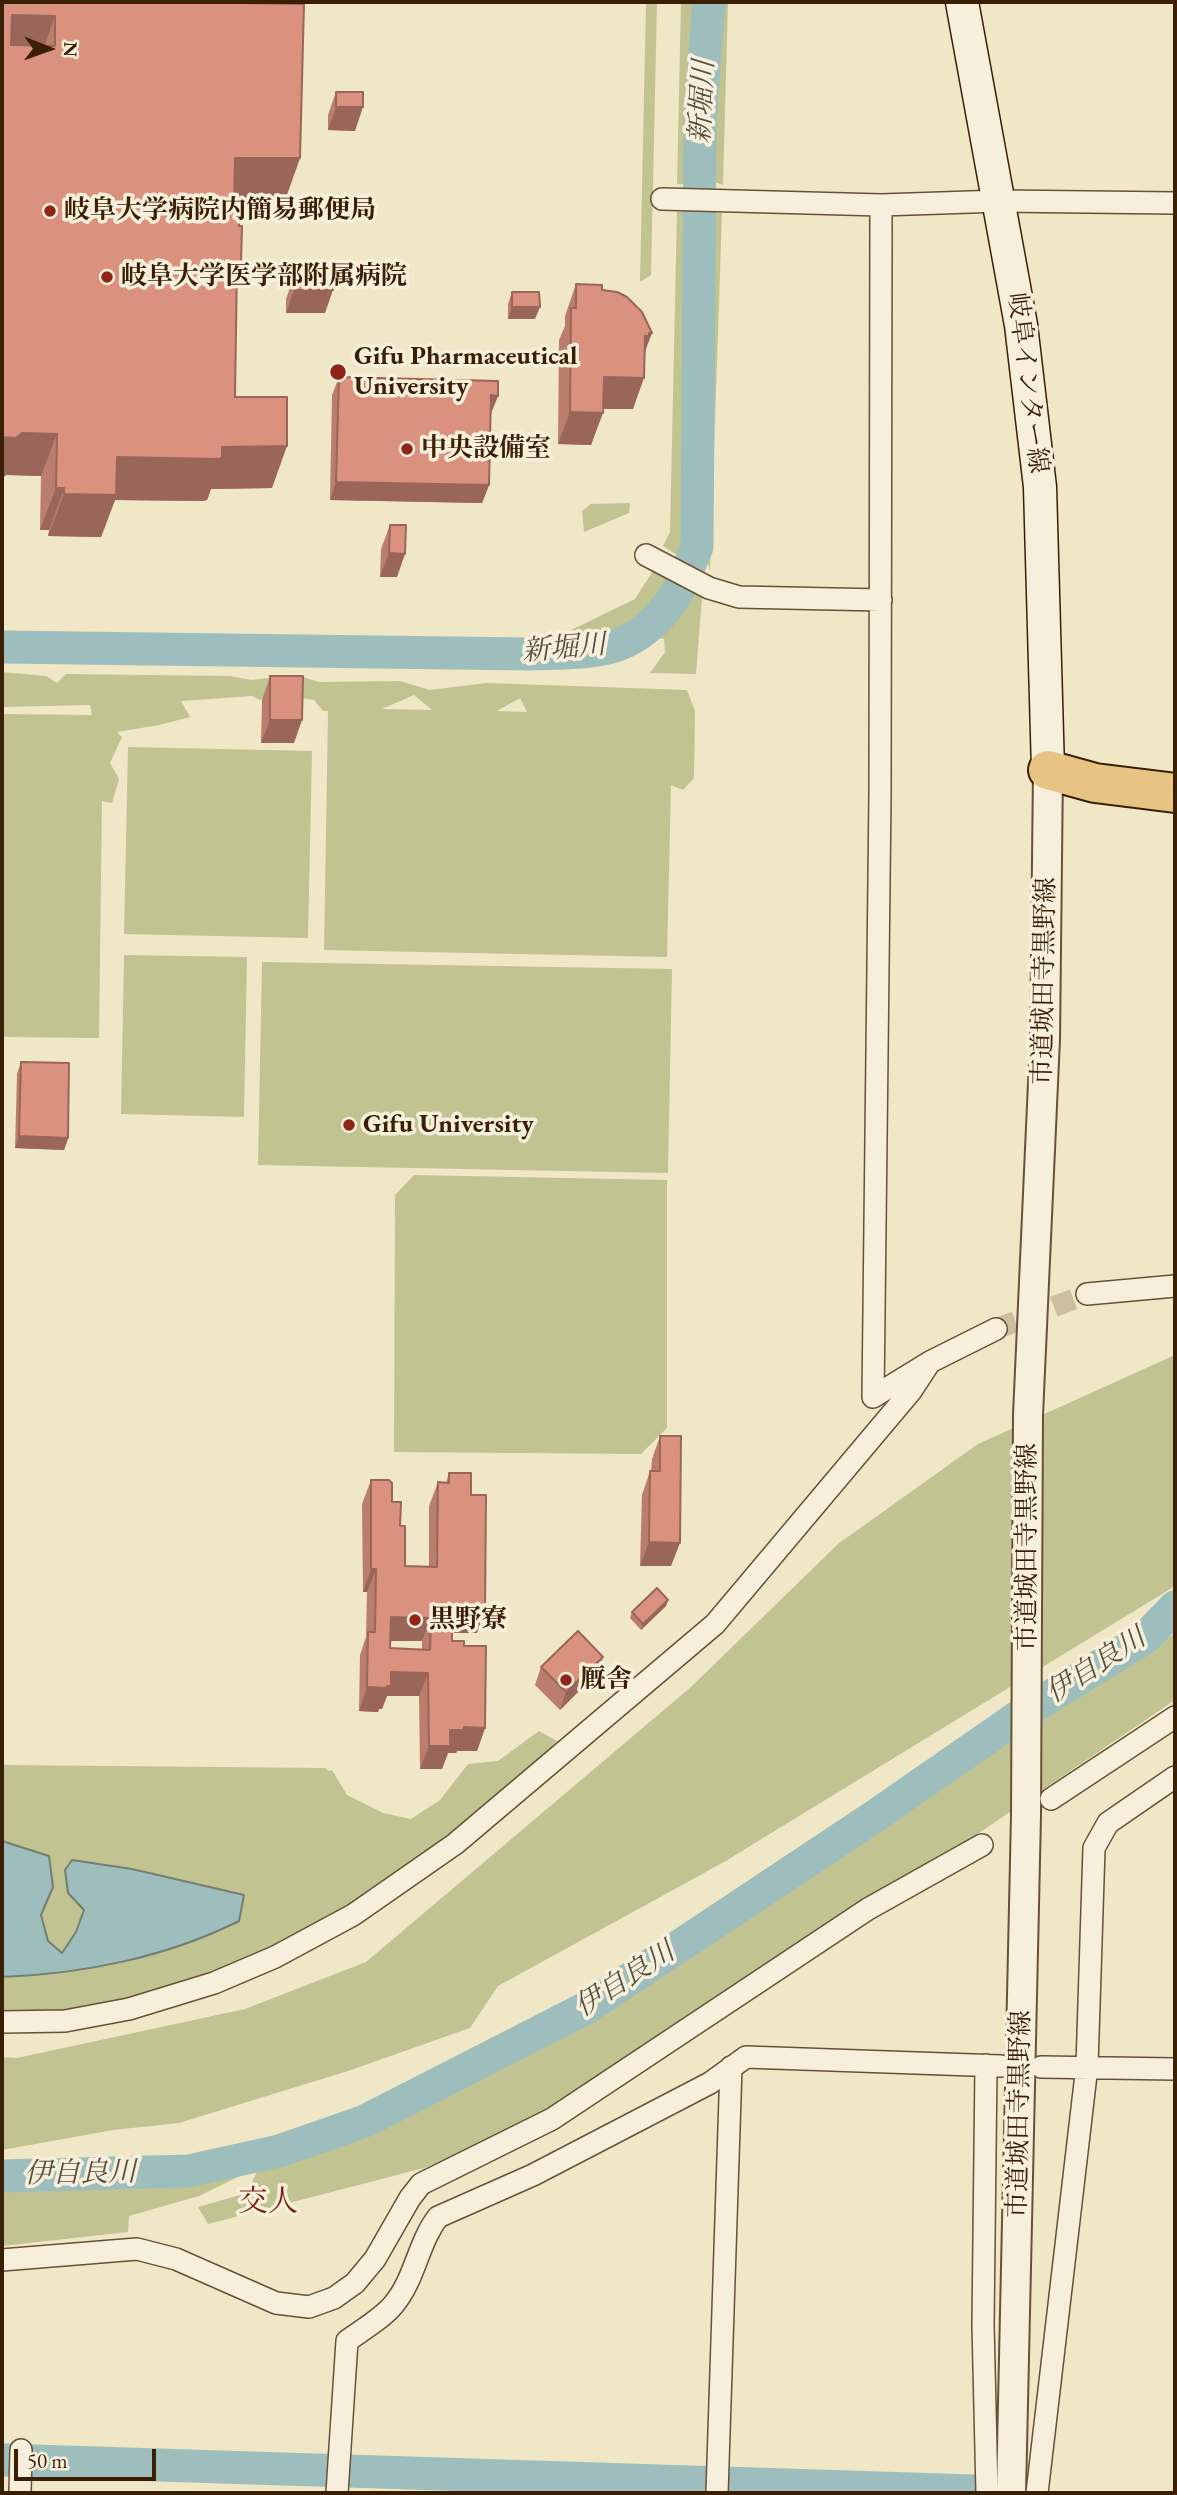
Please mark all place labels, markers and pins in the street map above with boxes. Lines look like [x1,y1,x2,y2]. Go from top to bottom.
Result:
place label: 岐阜大学病院内簡易郵便局 [64,195,376,227]
marker: 岐阜大学病院内簡易郵便局 [42,203,58,219]
place label: 岐阜大学医学部附属病院 [121,261,407,293]
marker: 岐阜大学医学部附属病院 [99,269,115,285]
place label: Gifu Pharmaceutical University [354,341,577,402]
marker: Gifu Pharmaceutical University [328,362,348,382]
place label: 中央設備室 [421,433,551,465]
marker: 中央設備室 [399,441,415,457]
place label: Gifu University [363,1109,534,1141]
marker: Gifu University [341,1117,357,1133]
place label: 黒野寮 [429,1604,507,1636]
marker: 黒野寮 [407,1612,423,1628]
place label: 厩舎 [580,1664,632,1696]
marker: 厩舎 [558,1672,574,1688]

